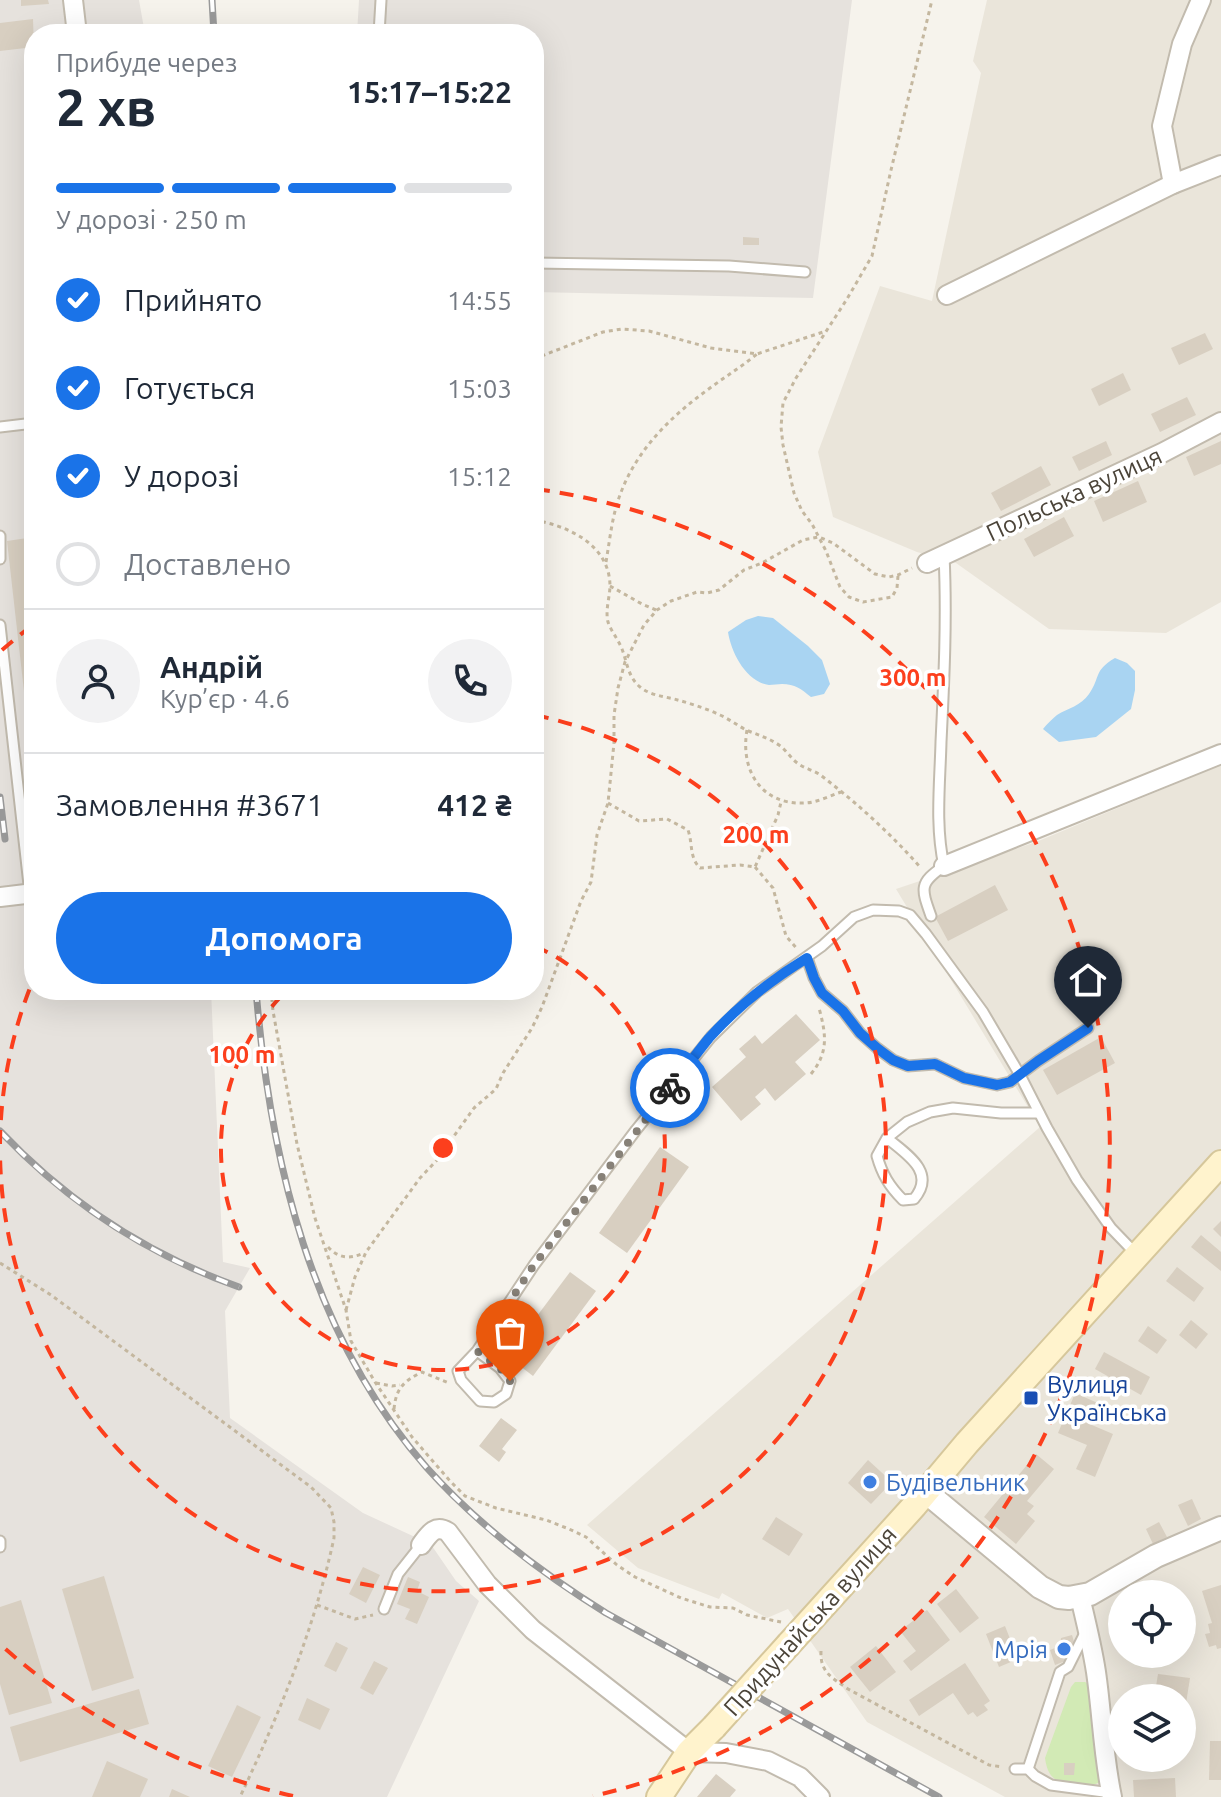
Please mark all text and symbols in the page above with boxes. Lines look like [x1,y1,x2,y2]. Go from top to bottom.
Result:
text: Прибуде через [56,48,237,77]
text: 15:17–15:22 [347,75,512,109]
text: 2 хв [56,78,156,136]
text: У дорозі · 250 m [56,205,247,234]
icon: check [56,278,100,322]
text: Прийнято [124,283,262,317]
text: 14:55 [447,286,512,315]
icon: check [56,366,100,410]
text: Готується [124,371,255,405]
text: 15:03 [447,374,512,403]
street label: Польська вулиця [982,442,1166,546]
icon: check [56,454,100,498]
text: У дорозі [124,459,239,493]
text: 15:12 [447,462,512,491]
text: Доставлено [124,547,291,581]
button: person [56,639,140,723]
button: phone [428,639,512,723]
text: Андрій [160,650,263,684]
text: 300 m [880,664,946,691]
text: Кур’єр · 4.6 [160,684,290,713]
text: Замовлення #3671 [56,788,324,822]
text: 412 ₴ [437,788,512,822]
text: 200 m [723,821,789,848]
button: Допомога [56,892,512,984]
pin [1054,946,1122,1028]
icon: home [1066,958,1110,1002]
text: 100 m [209,1041,275,1068]
courier [630,1048,710,1128]
icon: bike [648,1066,692,1110]
centre of rings [429,1134,457,1162]
pin [476,1299,544,1381]
icon: bag [488,1311,532,1355]
place label: Вулиця Українська [1047,1371,1167,1426]
marker: Вулиця Українська [1022,1389,1040,1407]
place label: Будівельник [886,1469,1025,1496]
marker: Будівельник [861,1473,879,1491]
street label: Придунайська вулиця [718,1521,902,1721]
map controls [1108,1580,1196,1772]
button: locate [1108,1580,1196,1668]
place label: Мрія [994,1636,1048,1663]
marker: Мрія [1055,1640,1073,1658]
button: layers [1108,1684,1196,1772]

